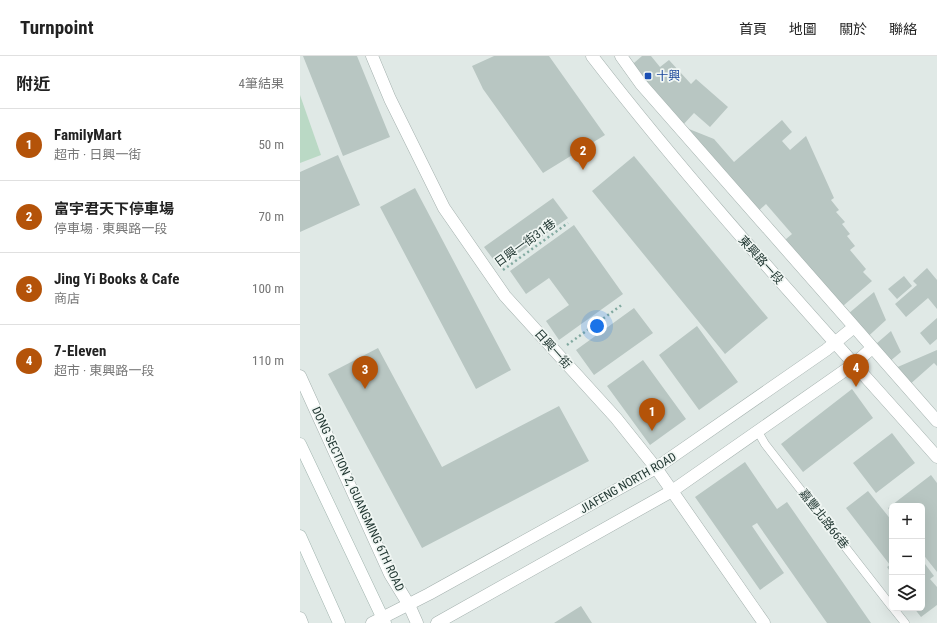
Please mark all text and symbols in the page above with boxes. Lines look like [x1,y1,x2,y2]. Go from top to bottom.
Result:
text: Turnpoint [20,16,94,39]
text: 首頁 [739,21,767,37]
text: 地圖 [789,21,817,37]
text: 關於 [839,21,867,37]
text: 聯絡 [889,21,917,37]
place label: 十興 [656,69,680,83]
marker: 十興 [643,71,653,81]
text: 附近 [16,74,50,94]
text: 4筆結果 [239,76,284,91]
text: FamilyMart [54,126,122,144]
text: 1 [26,137,32,152]
text: 50 m [258,137,284,152]
pin: 2 [570,137,596,170]
text: 超市 · 日興一街 [54,147,141,162]
text: 富宇君天下停車場 [54,200,174,218]
text: 2 [26,209,32,224]
text: 70 m [258,209,284,224]
street label: 日興一街31巷 [492,216,558,270]
text: 停車場 · 東興路一段 [54,221,167,236]
street label: 東興路一段 [736,233,786,287]
text: Jing Yi Books & Cafe [54,270,179,288]
text: 3 [26,281,32,296]
text: 100 m [252,281,284,296]
text: 商店 [54,291,80,306]
your location [587,316,607,336]
street label: 日興一街 [532,326,574,372]
text: 7-Eleven [54,342,106,360]
text: 4 [26,353,32,368]
text: 110 m [252,353,284,368]
pin: 4 [843,354,869,387]
pin: 3 [352,356,378,389]
text: 超市 · 東興路一段 [54,363,154,378]
pin: 1 [639,398,665,431]
street label: DONG SECTION 2, GUANGMING 6TH ROAD [309,405,407,594]
street label: JIAFENG NORTH ROAD [577,450,679,516]
street label: 嘉豐北路66巷 [796,486,852,552]
map controls [889,503,925,611]
button: + [889,503,925,539]
button: − [889,539,925,575]
button: layers [889,575,925,611]

